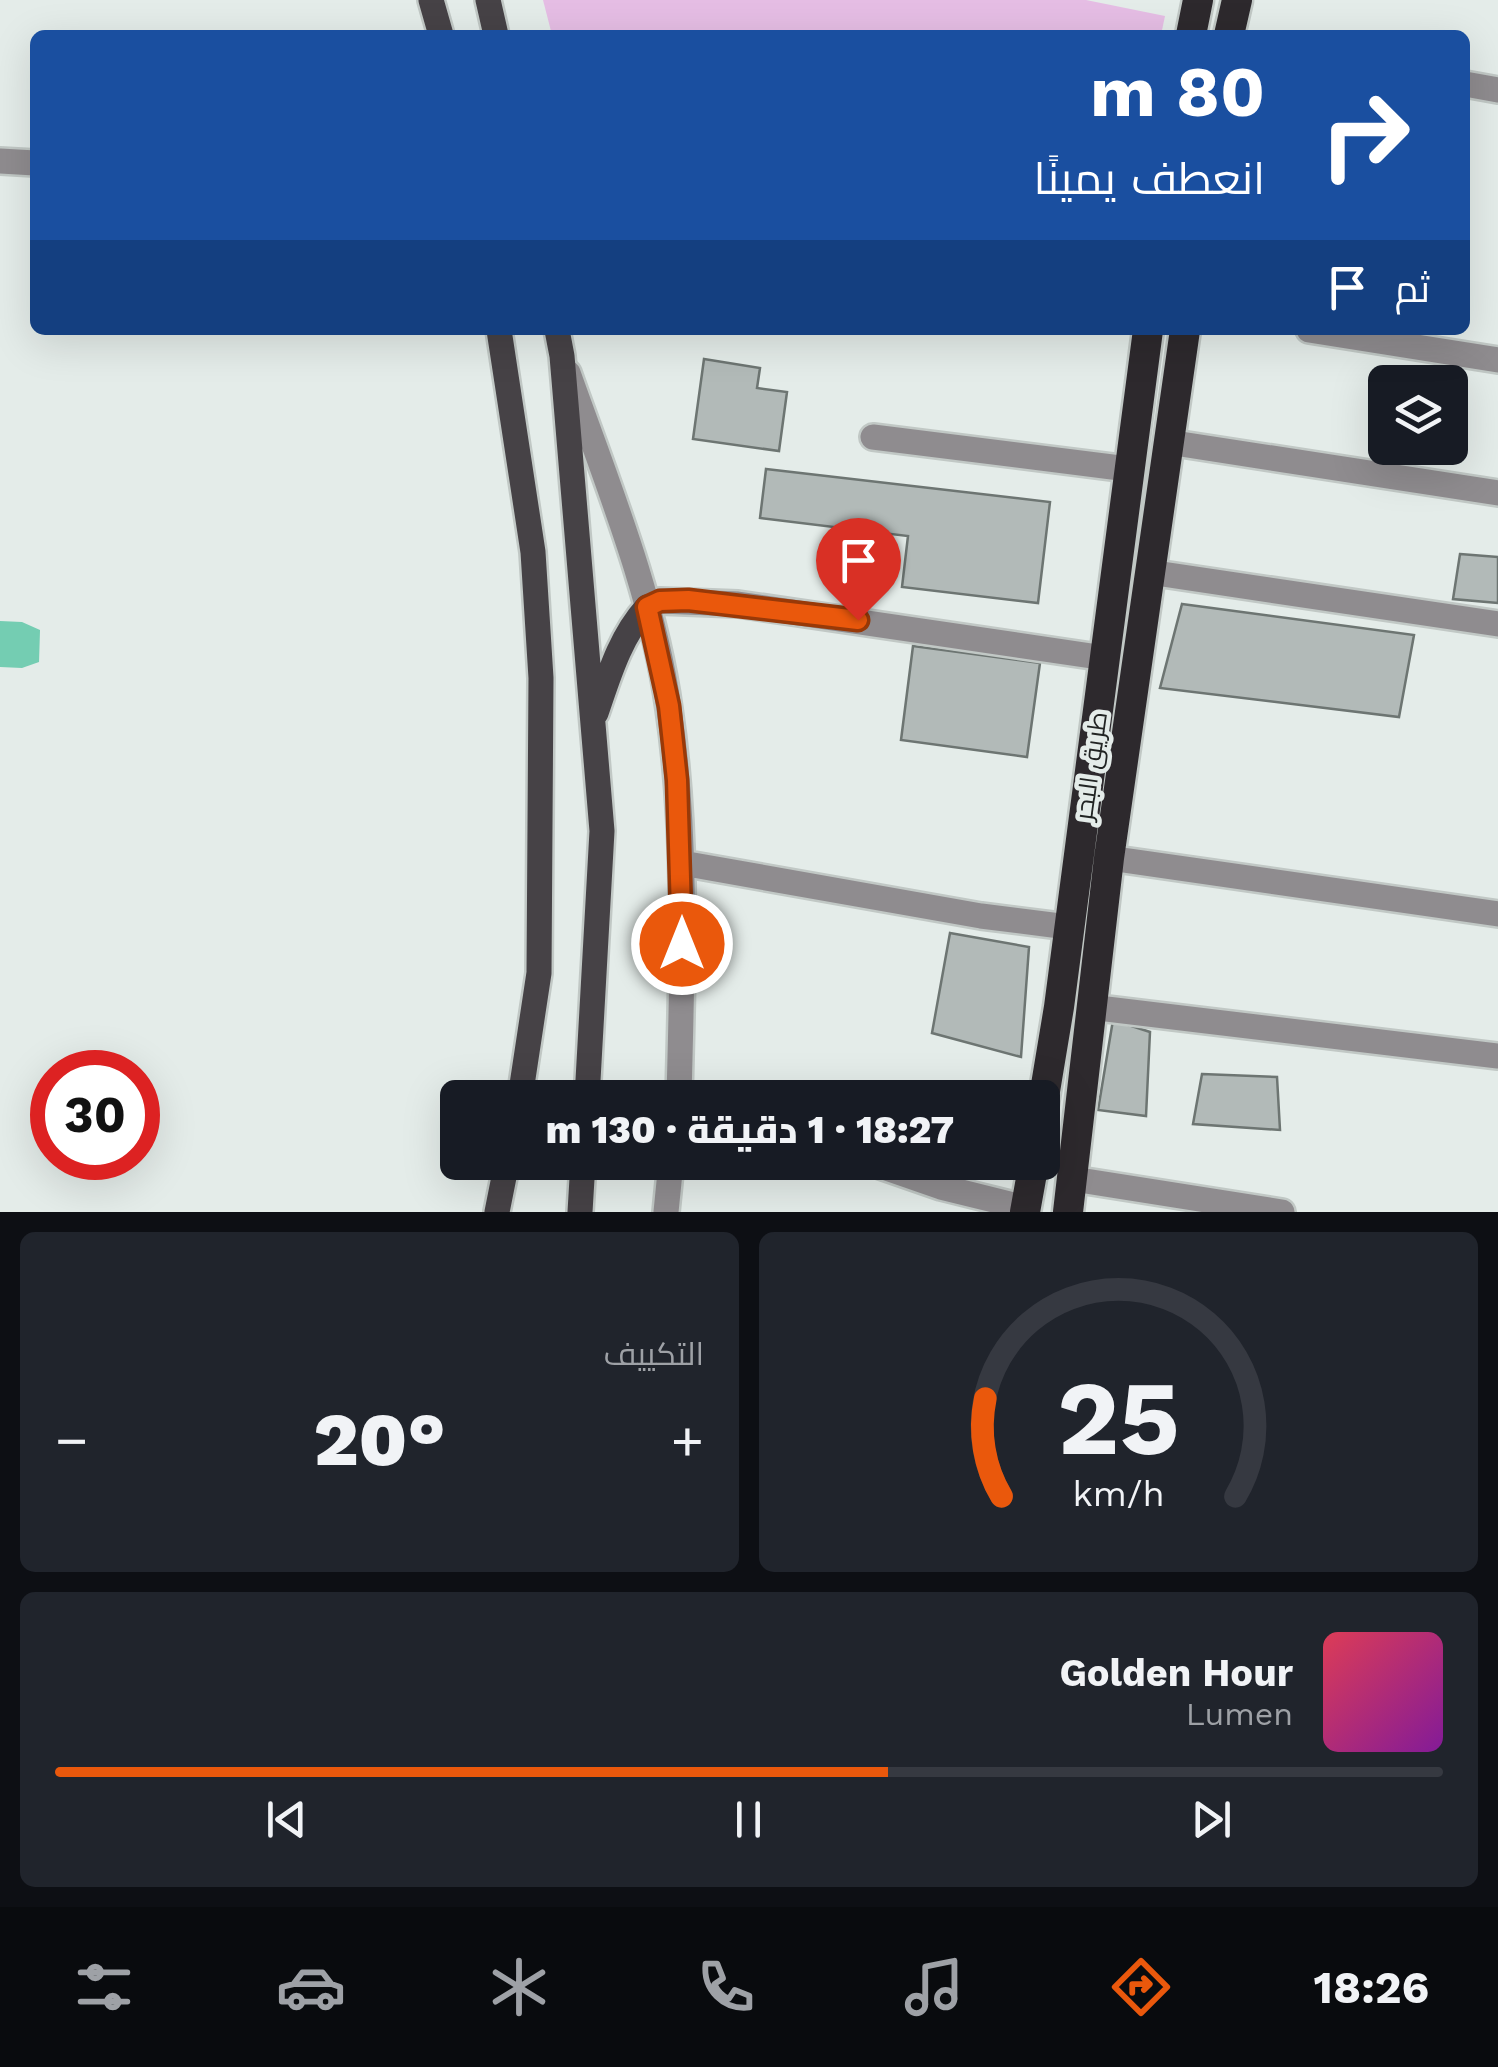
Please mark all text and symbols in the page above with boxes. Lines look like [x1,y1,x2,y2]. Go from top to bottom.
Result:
text: 80 m [1090,51,1265,133]
icon: right [1300,70,1430,200]
text: انعطف يمينًا [1034,152,1265,205]
icon: arrive [1320,260,1375,315]
text: ثم [1395,267,1430,311]
map controls [1368,365,1468,465]
button: layers [1368,365,1468,465]
pin [816,518,901,621]
icon: arrive [831,533,886,588]
street label: طريق البحر [1069,710,1114,824]
position arrow [630,892,734,996]
speed limit sign: 30 [30,1050,160,1180]
text: 18:27 · 1 دقيقة · 130 m [546,1108,954,1152]
text: التكييف [604,1335,704,1373]
text: 25 [1057,1357,1180,1479]
text: 20° [313,1395,446,1483]
text: − [55,1408,88,1472]
text: + [671,1408,704,1472]
text: km/h [1072,1473,1165,1515]
text: Golden Hour [1059,1651,1293,1695]
text: Lumen [1186,1695,1293,1733]
icon: previous [259,1792,314,1847]
icon: pause [721,1792,776,1847]
icon: next [1184,1792,1239,1847]
icon: filters [69,1952,139,2022]
icon: car [276,1952,346,2022]
icon: climate [484,1952,554,2022]
icon: phone [691,1952,761,2022]
icon: music [899,1952,969,2022]
icon: directions [1106,1952,1176,2022]
text: 18:26 [1314,1961,1429,2014]

